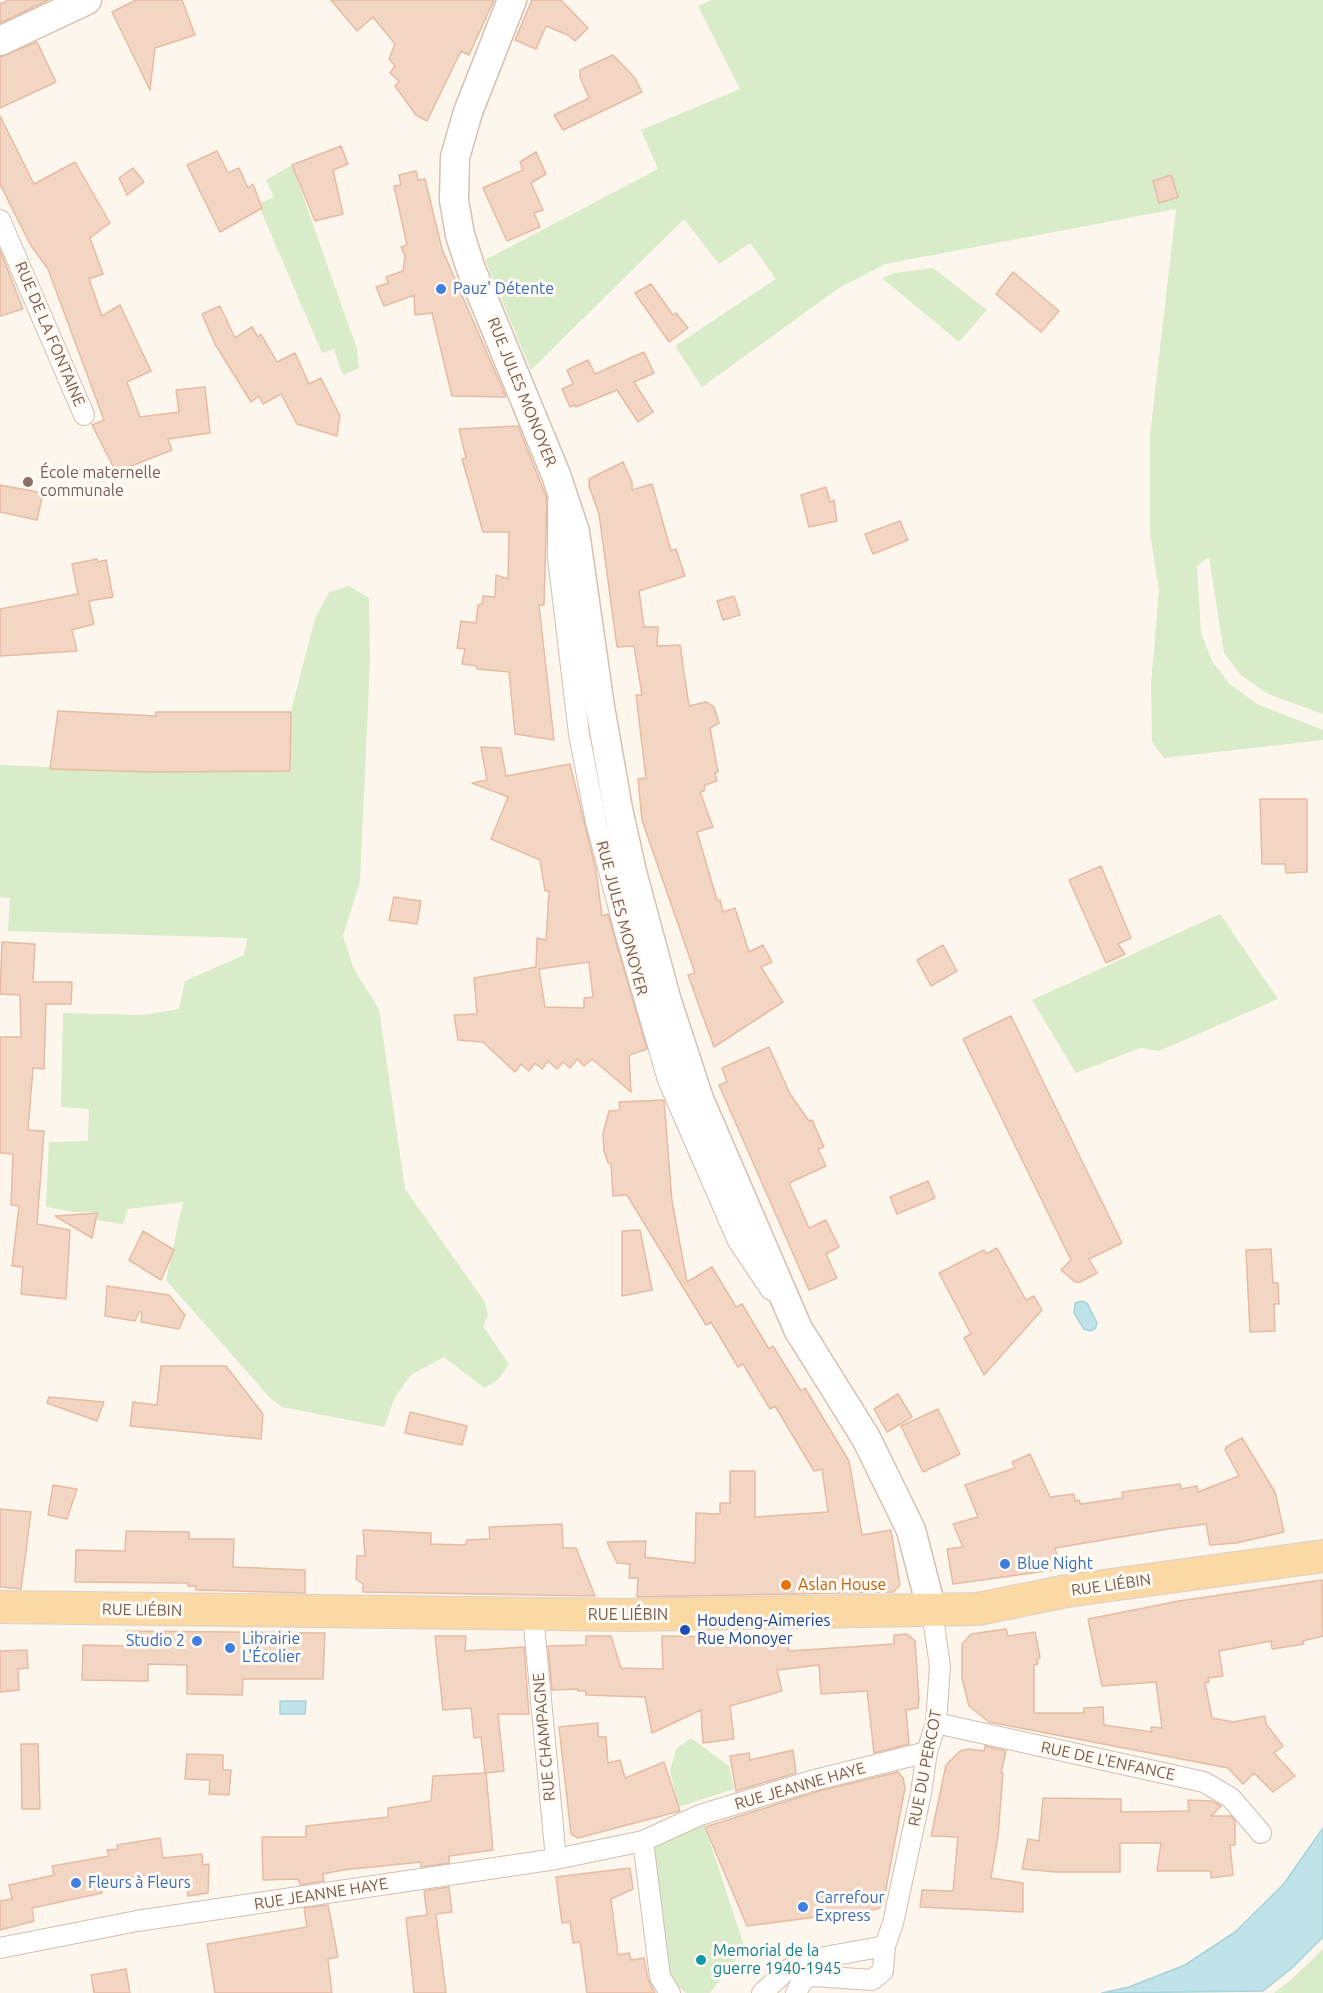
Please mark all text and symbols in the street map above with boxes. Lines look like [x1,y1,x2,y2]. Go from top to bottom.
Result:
street label: RUE DE LA FONTAINE [11,259,89,409]
place label: Pauz' Détente [453,279,554,299]
marker: Pauz' Détente [434,282,448,296]
street label: RUE JULES MONOYER [483,315,561,469]
place label: École maternelle communale [40,463,161,501]
marker: École maternelle communale [21,475,35,489]
street label: RUE JULES MONOYER [592,839,652,997]
place label: Blue Night [1017,1554,1093,1574]
marker: Blue Night [998,1557,1012,1571]
street label: RUE LIÉBIN [1070,1570,1152,1600]
place label: Aslan House [798,1575,886,1595]
marker: Aslan House [779,1578,793,1592]
street label: RUE LIÉBIN [102,1600,182,1620]
street label: RUE LIÉBIN [588,1605,668,1625]
place label: Houdeng-Aimeries Rue Monoyer [697,1611,830,1649]
marker: Houdeng-Aimeries Rue Monoyer [678,1623,692,1637]
place label: Librairie L'Écolier [242,1629,301,1667]
place label: Studio 2 [126,1631,185,1651]
marker: Studio 2 [190,1634,204,1648]
marker: Librairie L'Écolier [223,1641,237,1655]
street label: RUE CHAMPAGNE [529,1672,559,1802]
street label: RUE DU PERCOT [904,1708,946,1828]
street label: RUE DE L'ENFANCE [1039,1737,1177,1785]
street label: RUE JEANNE HAYE [732,1758,868,1814]
place label: Fleurs à Fleurs [88,1873,191,1893]
street label: RUE JEANNE HAYE [253,1874,389,1914]
marker: Fleurs à Fleurs [69,1876,83,1890]
place label: Carrefour Express [815,1888,885,1926]
marker: Carrefour Express [796,1900,810,1914]
place label: Memorial de la guerre 1940-1945 [713,1941,842,1979]
marker: Memorial de la guerre 1940-1945 [694,1953,708,1967]

